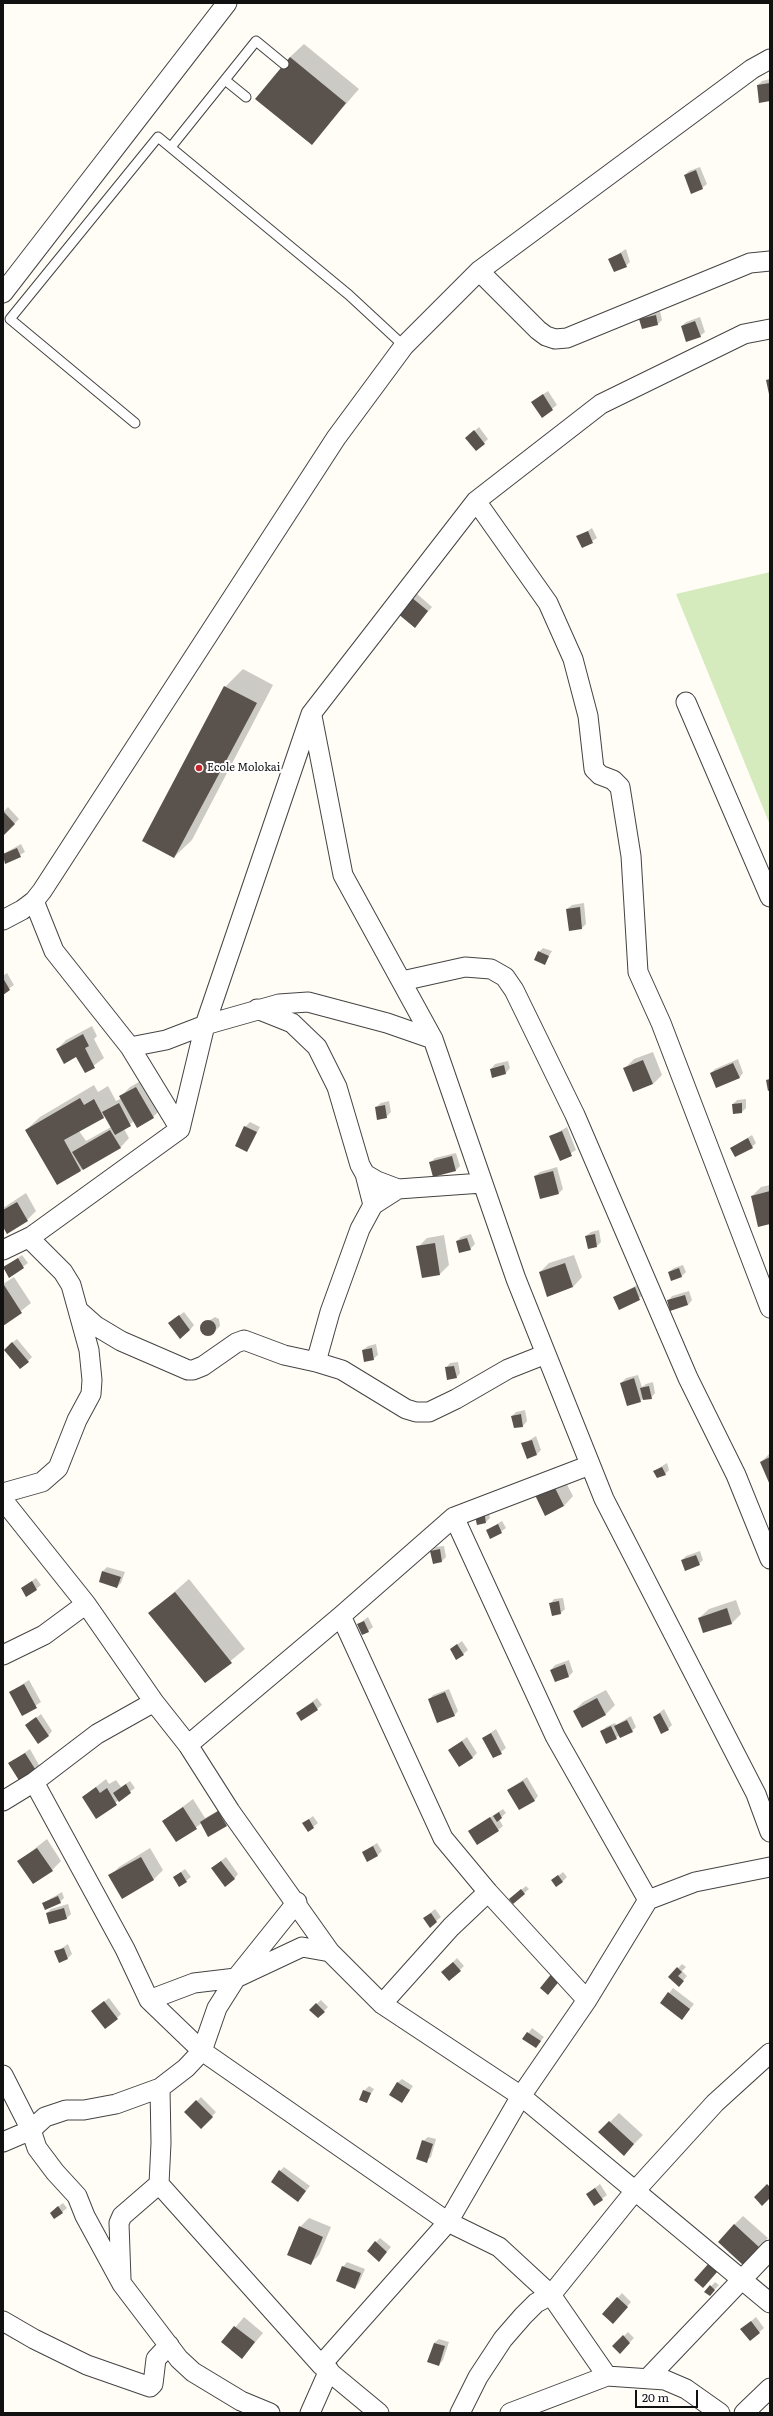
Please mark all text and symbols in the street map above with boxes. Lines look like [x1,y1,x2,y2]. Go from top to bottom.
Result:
place label: Ecole Molokai [207,761,280,775]
marker: Ecole Molokai [194,763,204,773]
scale bar [637,2382,700,2408]
text: 20 m [642,2388,669,2406]

